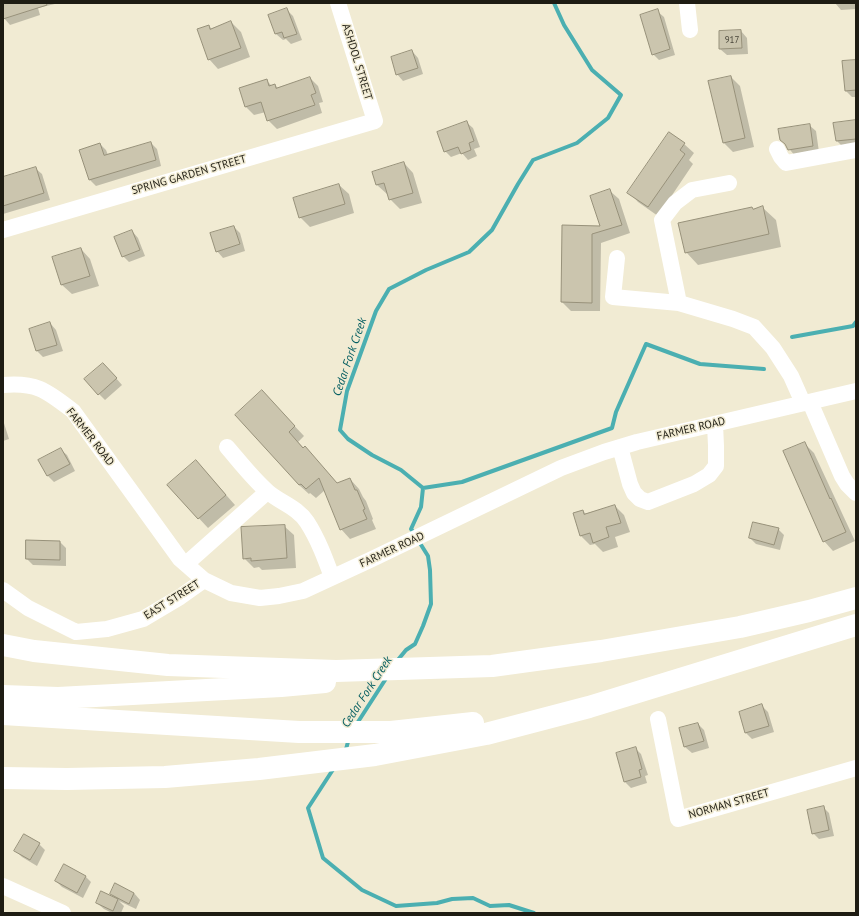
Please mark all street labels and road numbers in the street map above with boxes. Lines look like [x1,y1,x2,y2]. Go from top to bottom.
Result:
street label: ASHDOL STREET [339,22,375,102]
street label: SPRING GARDEN STREET [130,152,248,198]
street label: FARMER ROAD [63,405,117,469]
street label: FARMER ROAD [656,415,726,443]
street label: FARMER ROAD [358,529,426,571]
street label: EAST STREET [142,578,202,622]
street label: NORMAN STREET [687,786,771,822]

